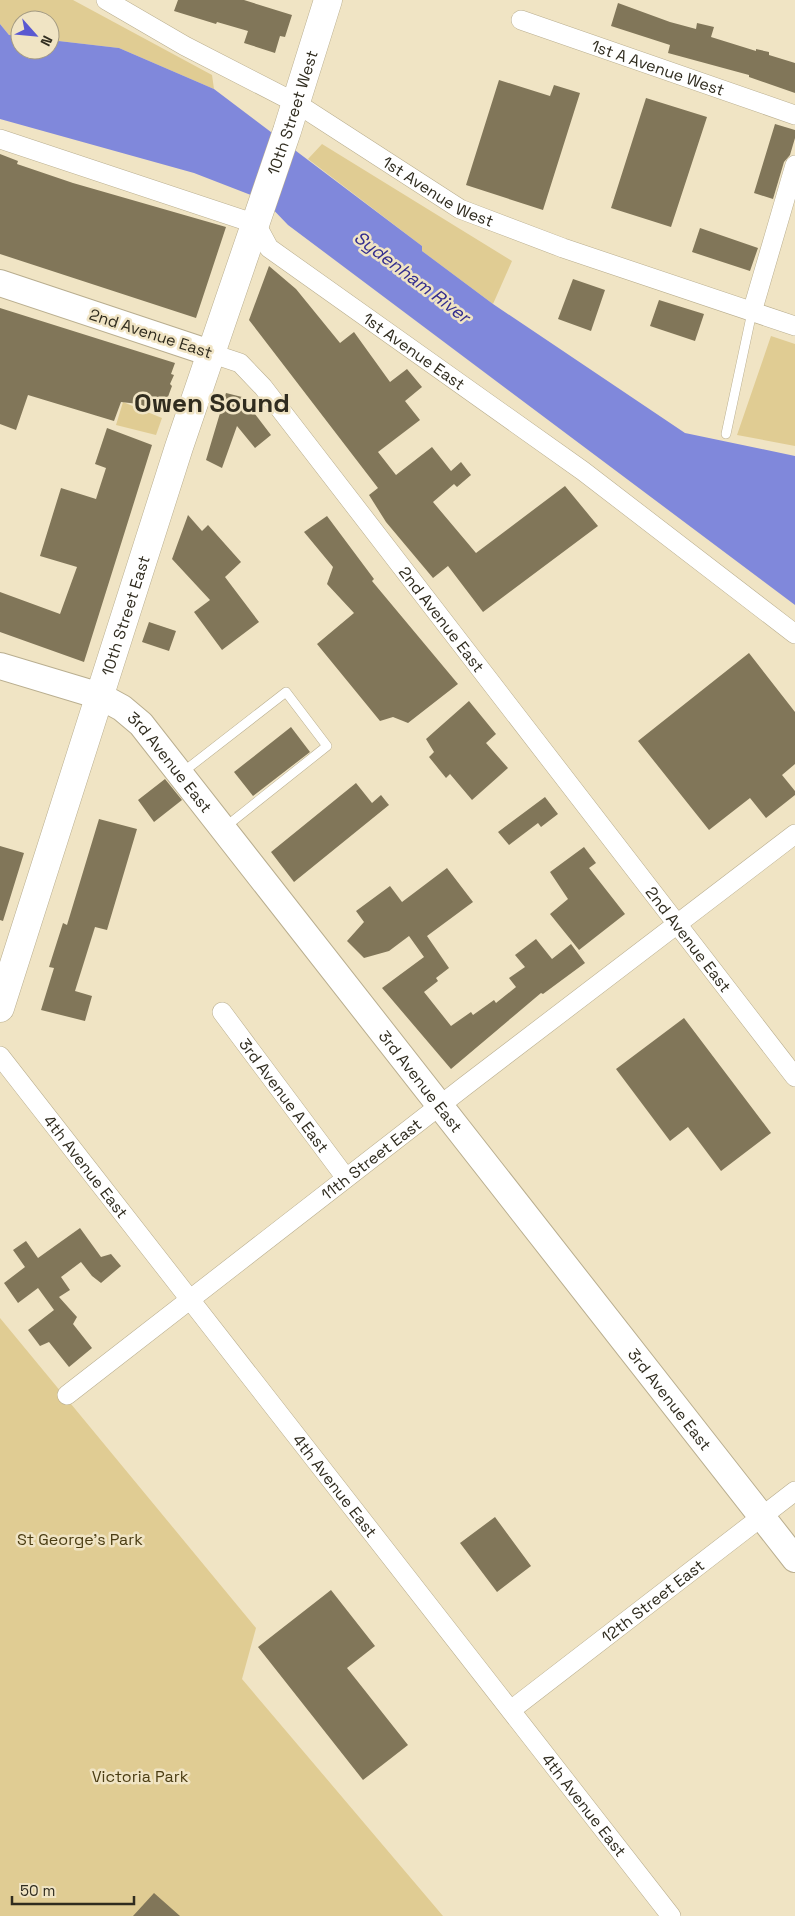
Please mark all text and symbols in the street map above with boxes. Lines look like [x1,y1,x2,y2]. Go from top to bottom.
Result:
north arrow [10,10,60,60]
text: N [36,33,57,49]
street label: 1st A Avenue West [589,35,727,101]
street label: 10th Street West [263,48,323,178]
street label: 1st Avenue West [378,152,497,232]
water label: Sydenham River [350,225,477,329]
street label: 2nd Avenue East [87,304,215,363]
street label: 1st Avenue East [359,308,469,395]
district label: Owen Sound [134,386,290,420]
street label: 10th Street East [97,553,155,678]
street label: 2nd Avenue East [394,562,489,677]
street label: 3rd Avenue East [123,707,217,817]
street label: 2nd Avenue East [641,882,736,997]
street label: 3rd Avenue East [374,1026,467,1137]
street label: 3rd Avenue A East [234,1034,334,1157]
street label: 4th Avenue East [39,1111,133,1223]
street label: 11th Street East [317,1114,426,1205]
street label: 3rd Avenue East [623,1344,716,1455]
street label: 4th Avenue East [288,1430,382,1542]
park label: St George's Park [17,1529,143,1550]
street label: 12th Street East [597,1555,709,1647]
street label: 4th Avenue East [537,1749,631,1861]
park label: Victoria Park [92,1766,189,1787]
scale bar [12,1874,135,1906]
text: 50 m [20,1881,55,1900]

